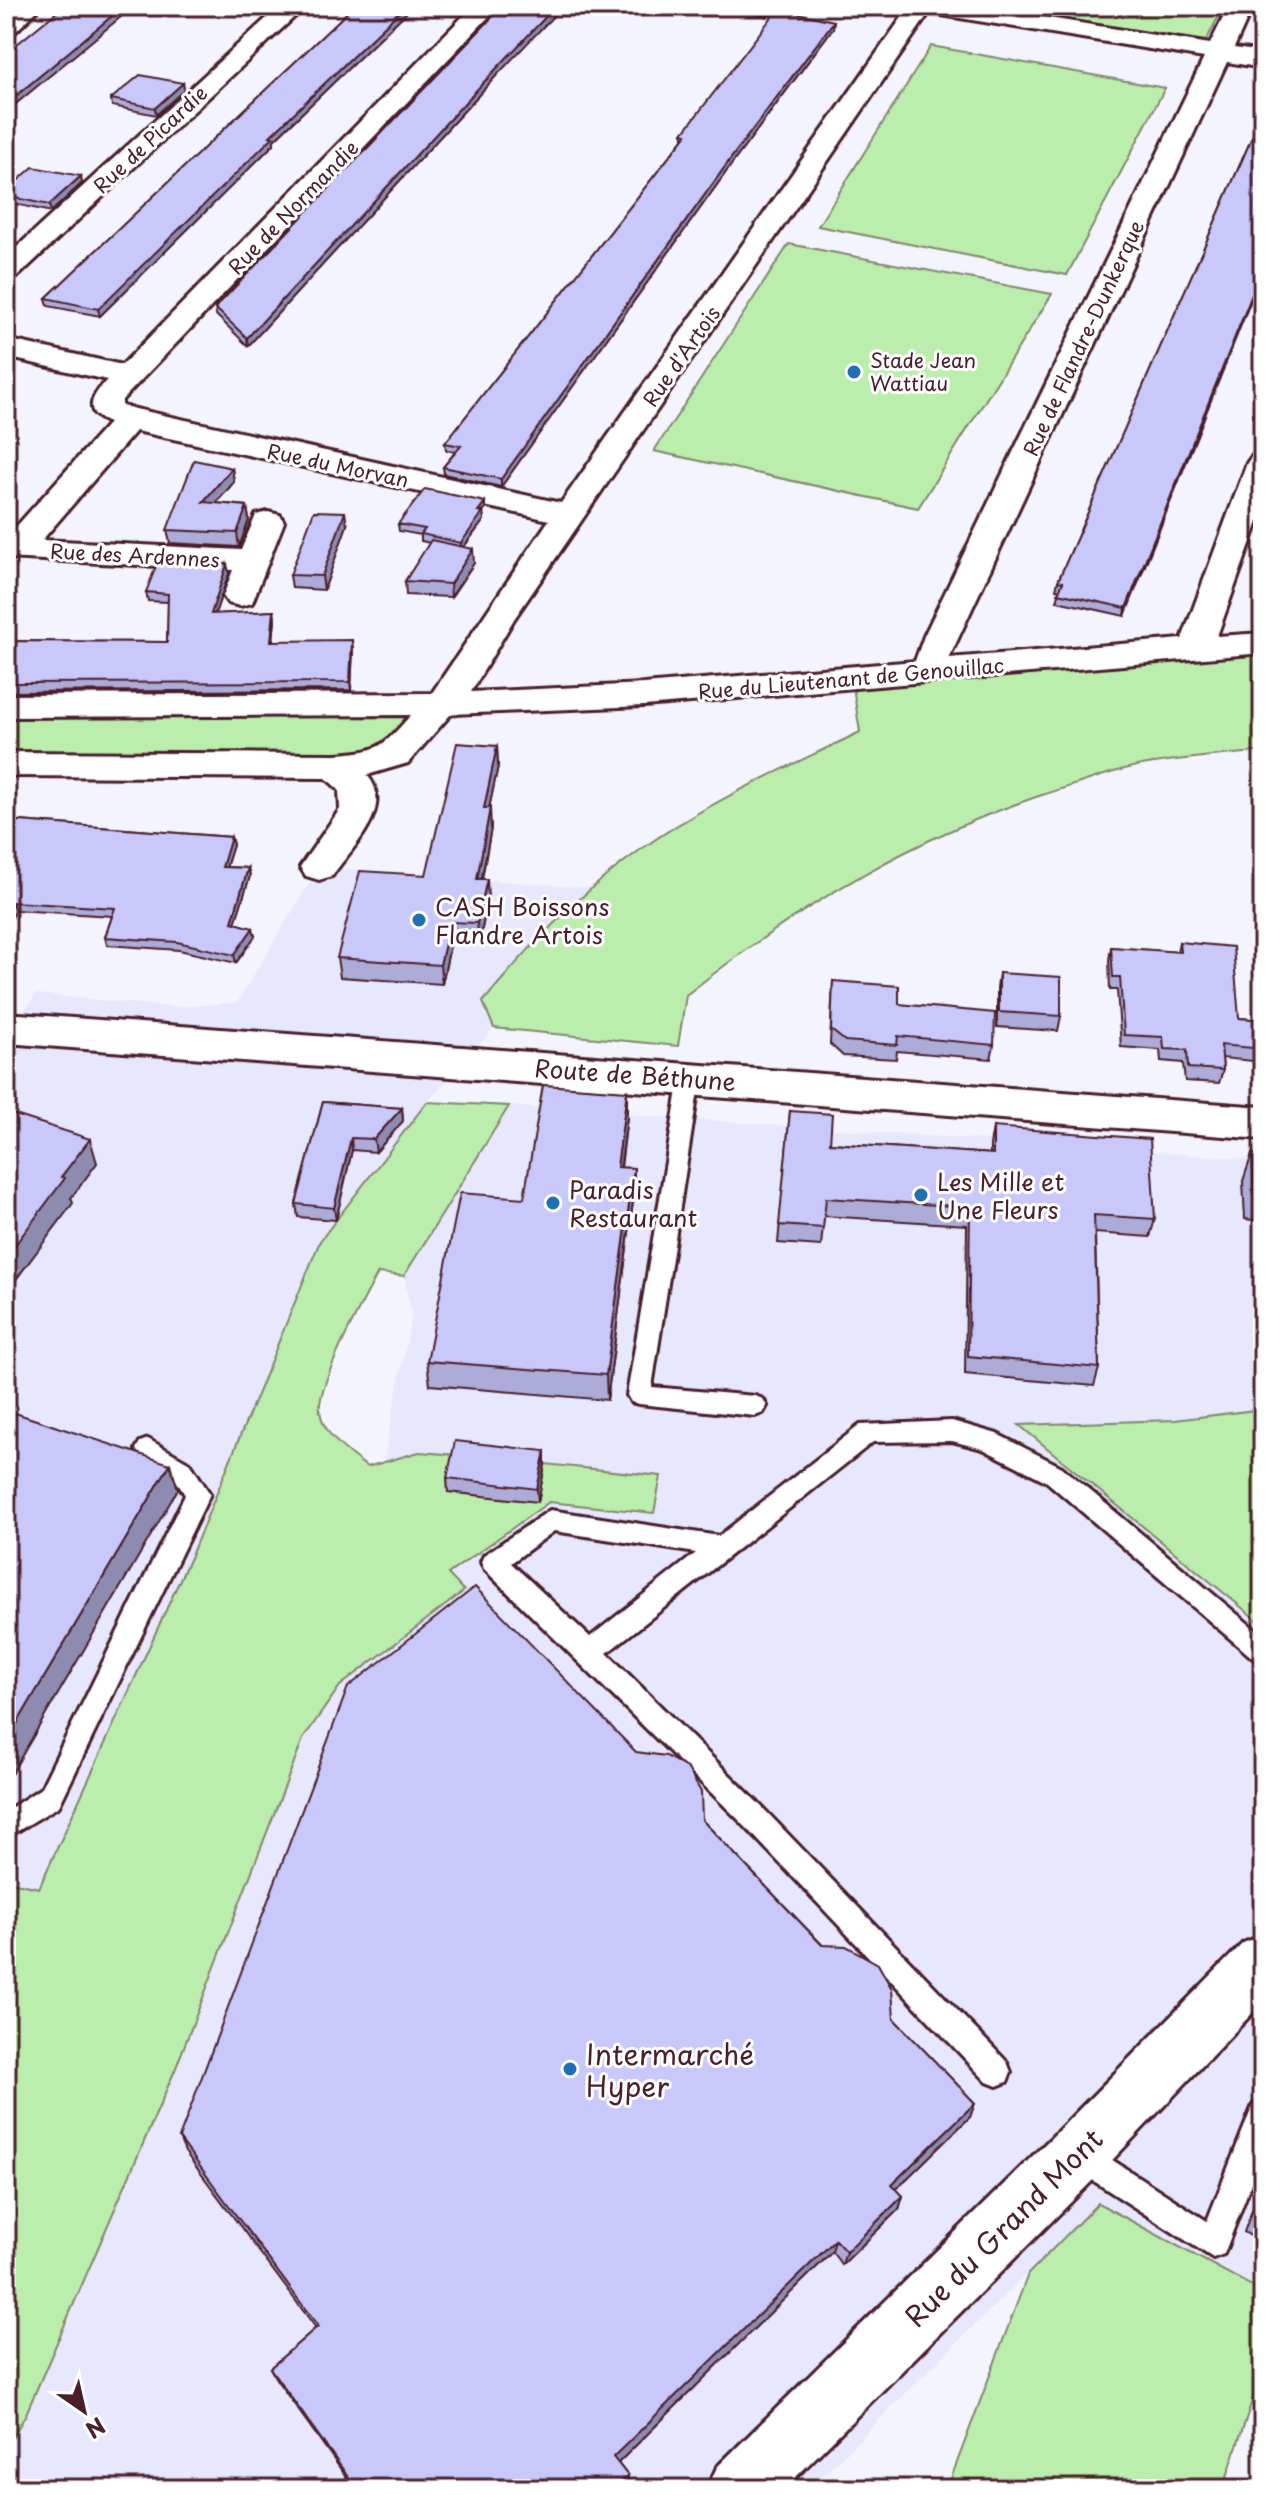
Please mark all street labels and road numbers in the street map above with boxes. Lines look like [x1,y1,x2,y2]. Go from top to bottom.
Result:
street label: Rue de Picardie [86,78,214,200]
street label: Rue de Normandie [221,133,365,281]
street label: Rue de Flandre-Dunkerque [1015,215,1151,461]
street label: Rue d'Artois [635,299,727,413]
street label: Rue du Morvan [265,435,411,495]
street label: Rue des Ardennes [49,536,221,574]
street label: Rue du Lieutenant de Genouillac [697,650,1005,706]
street label: Route de Béthune [533,1049,737,1099]
street label: Rue du Grand Mont [894,2118,1112,2336]

